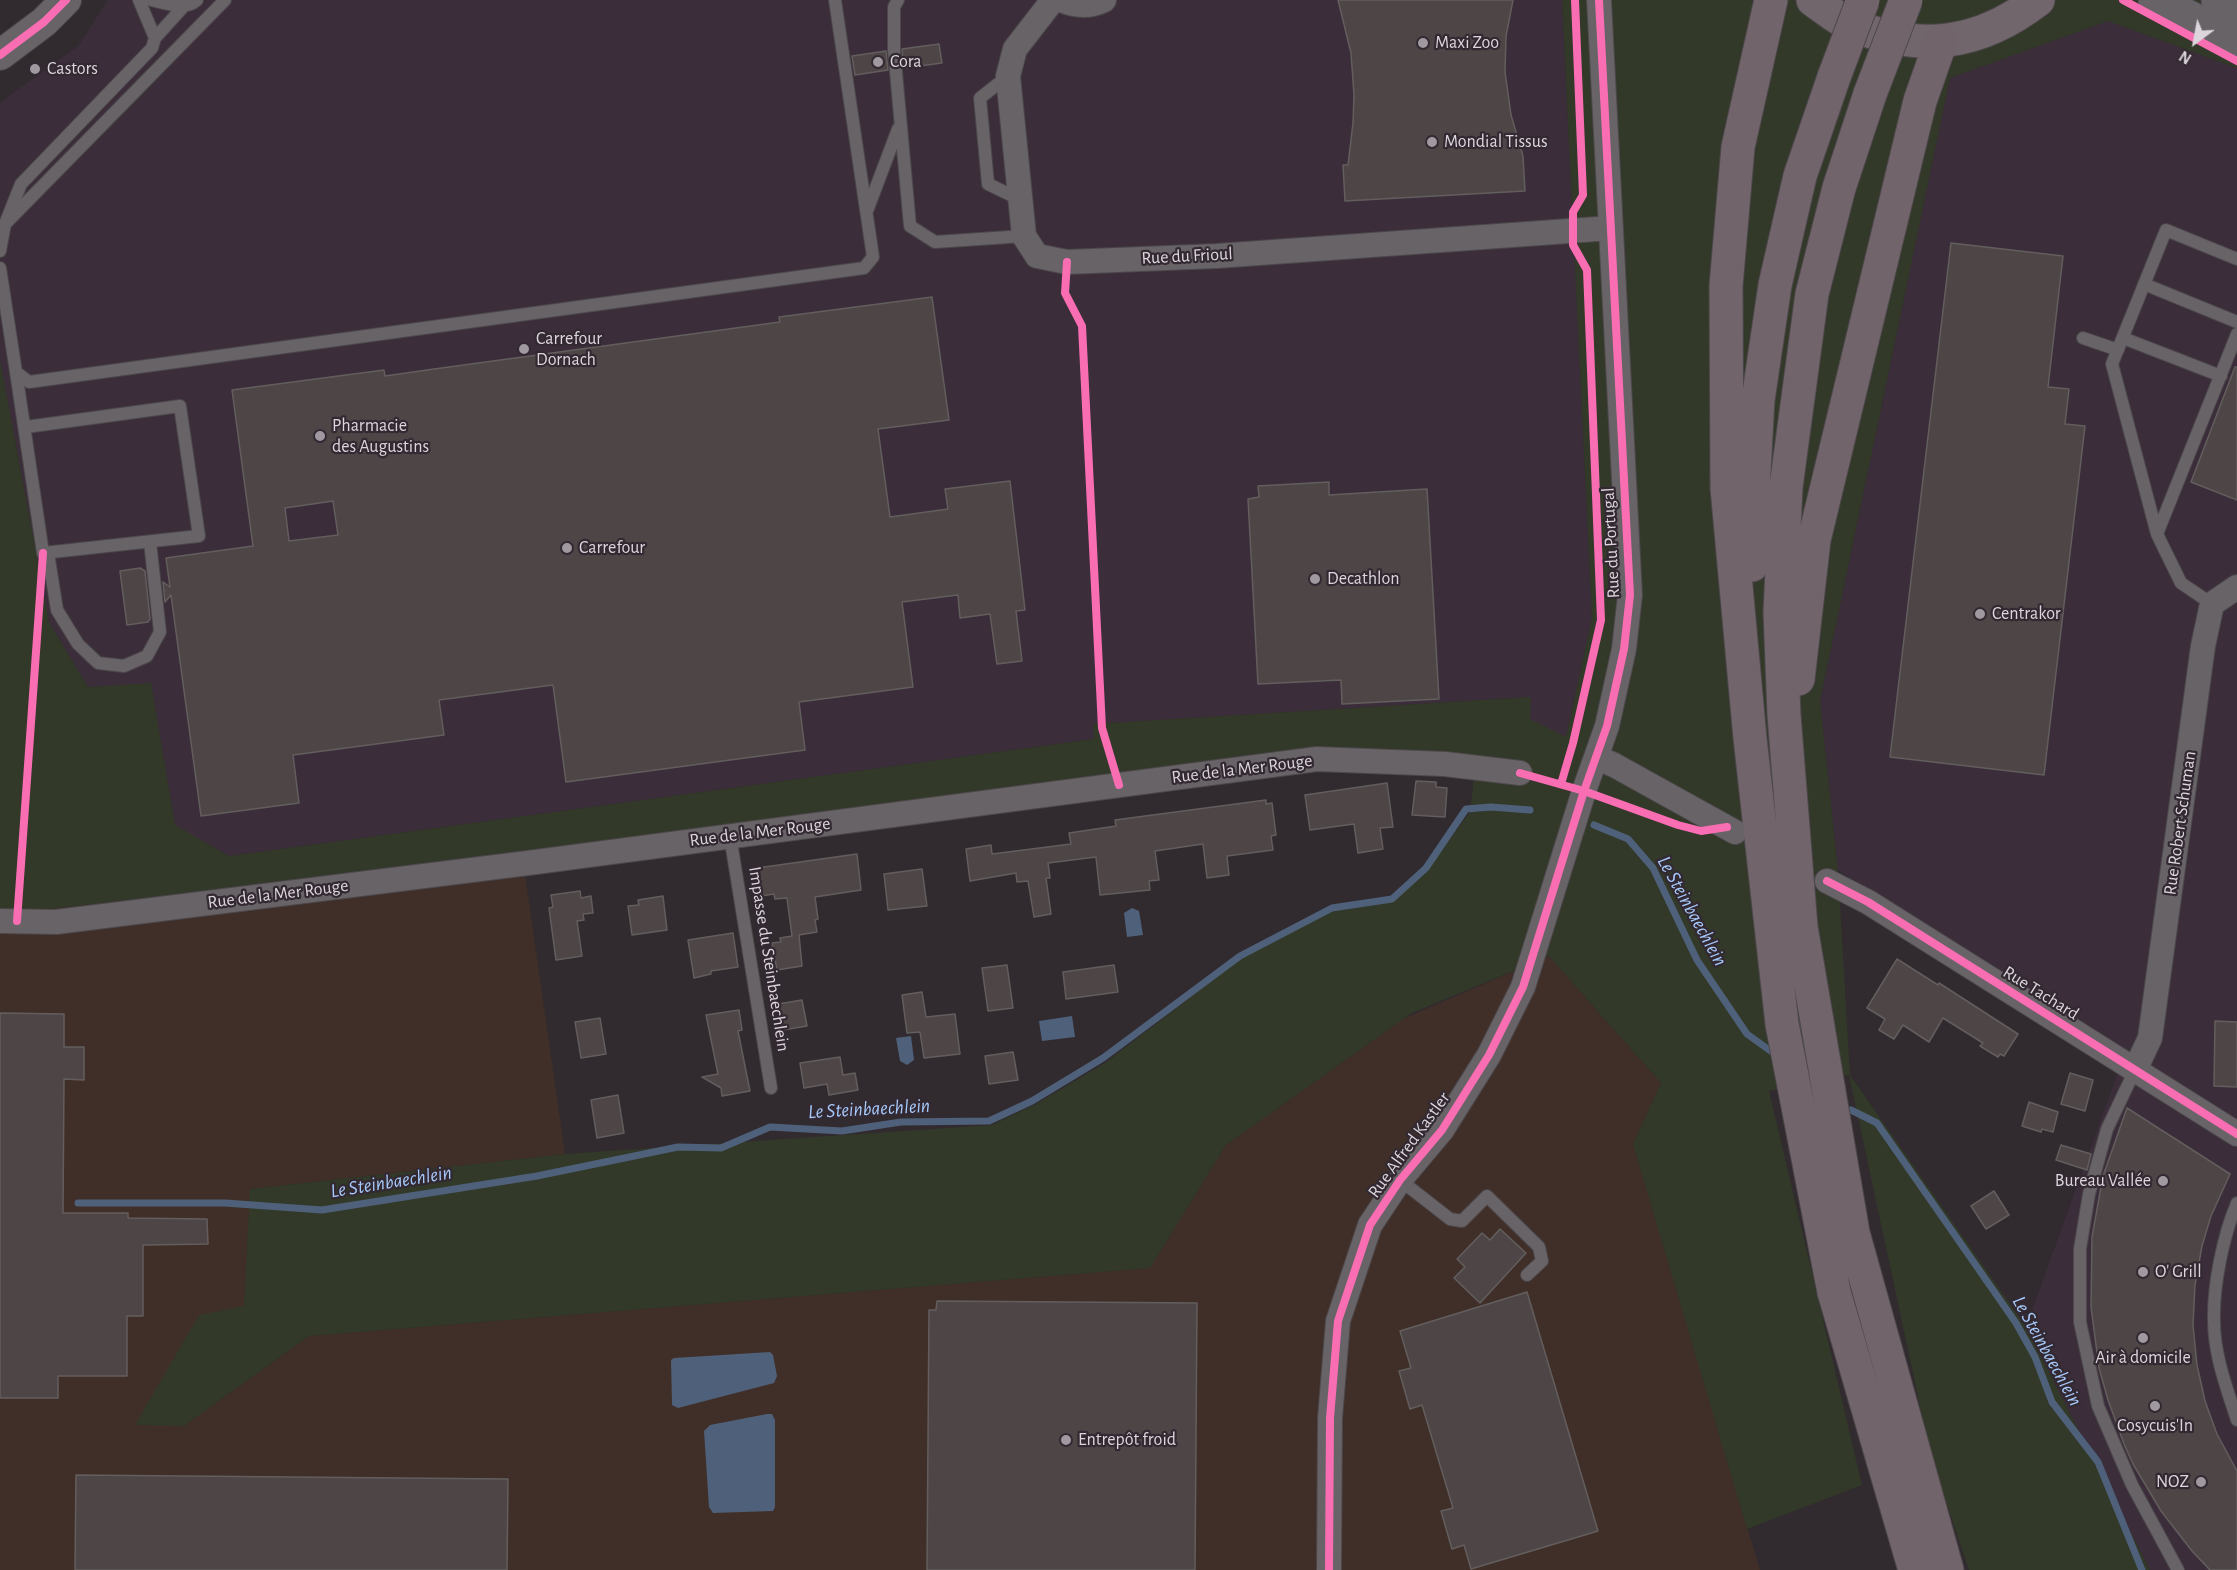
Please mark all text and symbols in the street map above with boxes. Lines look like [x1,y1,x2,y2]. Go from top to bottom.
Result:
north arrow [2165,12,2225,72]
place label: Maxi Zoo [1435,32,1499,54]
marker: Maxi Zoo [1416,36,1430,50]
text: N [2177,48,2194,67]
place label: Cora [890,51,922,73]
marker: Cora [871,55,885,69]
place label: Castors [47,58,98,80]
marker: Castors [28,62,42,76]
place label: Mondial Tissus [1444,131,1548,153]
marker: Mondial Tissus [1425,135,1439,149]
street label: Rue du Frioul [1141,243,1233,269]
place label: Carrefour Dornach [536,328,602,370]
marker: Carrefour Dornach [517,342,531,356]
place label: Pharmacie des Augustins [332,415,429,458]
marker: Pharmacie des Augustins [313,429,327,443]
street label: Rue du Portugal [1597,487,1625,599]
place label: Carrefour [579,537,645,559]
marker: Carrefour [560,541,574,555]
place label: Decathlon [1327,568,1399,590]
marker: Decathlon [1308,572,1322,586]
place label: Centrakor [1992,603,2061,625]
marker: Centrakor [1973,607,1987,621]
street label: Rue Robert Schuman [2159,749,2201,897]
street label: Rue de la Mer Rouge [1170,750,1314,788]
street label: Rue de la Mer Rouge [688,813,832,851]
water label: Le Steinbaechlein [1652,852,1732,970]
street label: Impasse du Steinbaechlein [744,865,794,1053]
street label: Rue de la Mer Rouge [206,875,350,913]
street label: Rue Tachard [1999,961,2083,1025]
street label: Rue Alfred Kastler [1363,1088,1455,1202]
water label: Le Steinbaechlein [807,1094,931,1124]
water label: Le Steinbaechlein [329,1161,453,1203]
place label: Bureau Vallée [2055,1170,2151,1192]
marker: Bureau Vallée [2156,1174,2170,1188]
place label: O' Grill [2155,1261,2202,1283]
marker: O' Grill [2136,1265,2150,1279]
water label: Le Steinbaechlein [2007,1292,2087,1410]
marker: Air à domicile [2136,1331,2150,1345]
place label: Air à domicile [2095,1347,2191,1369]
marker: Cosycuis'In [2148,1399,2162,1413]
place label: Cosycuis'In [2117,1415,2193,1437]
place label: Entrepôt froid [1078,1429,1176,1451]
marker: Entrepôt froid [1059,1433,1073,1447]
place label: NOZ [2156,1471,2189,1493]
marker: NOZ [2194,1475,2208,1489]

